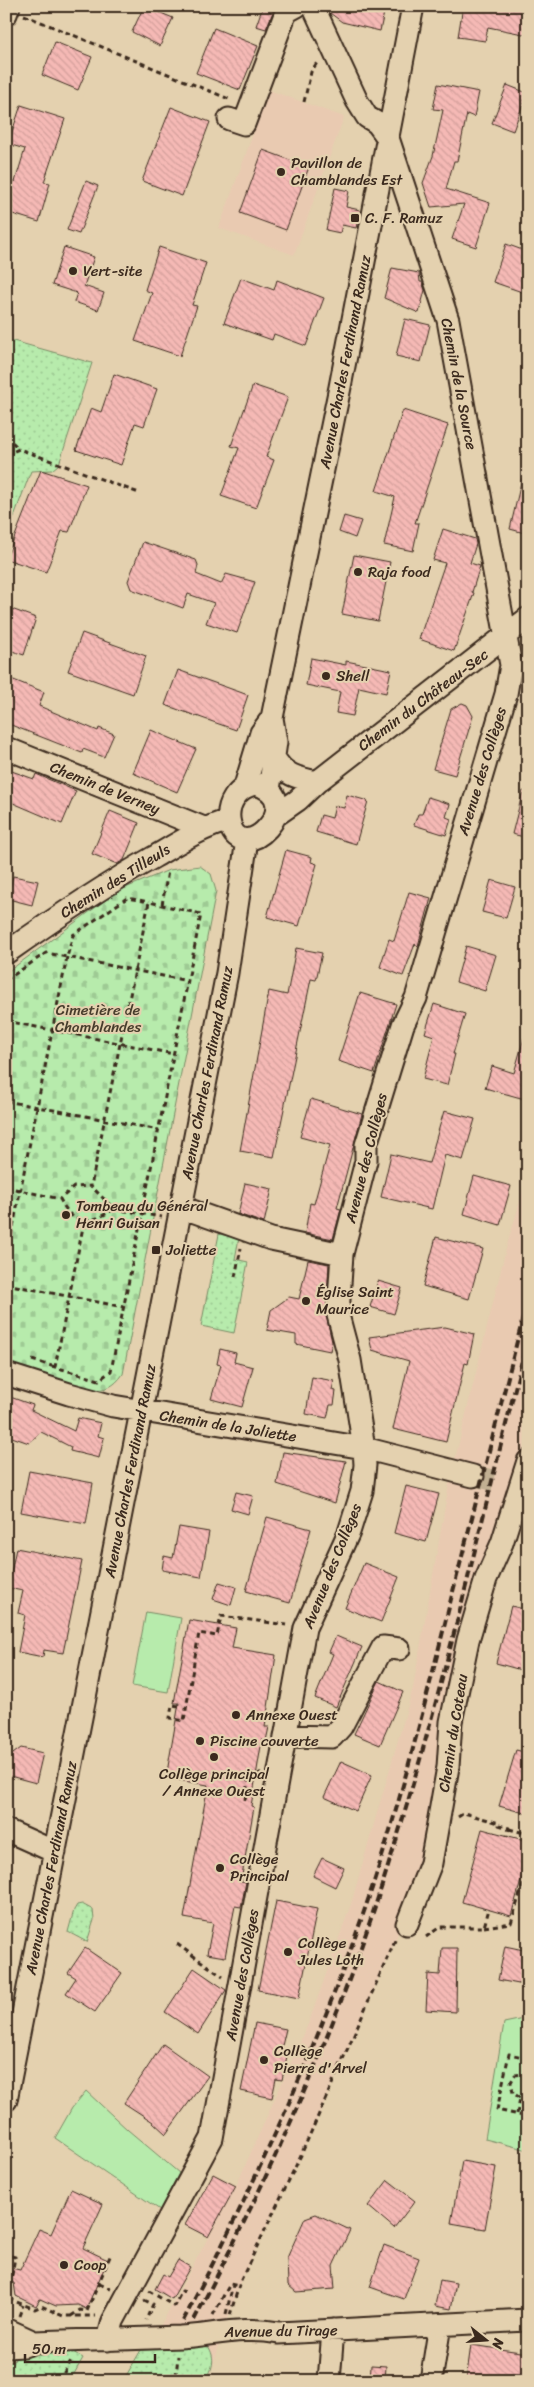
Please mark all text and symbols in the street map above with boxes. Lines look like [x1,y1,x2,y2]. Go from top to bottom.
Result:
place label: Pavillon de Chamblandes Est [291,150,403,193]
marker: Pavillon de Chamblandes Est [275,166,287,178]
place label: C. F. Ramuz [365,205,443,231]
marker: C. F. Ramuz [349,212,361,224]
street label: Avenue Charles Ferdinand Ramuz [311,252,379,472]
place label: Vert-site [83,258,142,284]
marker: Vert-site [67,265,79,277]
street label: Chemin de la Source [433,316,485,452]
place label: Raja food [368,559,431,585]
marker: Raja food [352,566,364,578]
street label: Chemin du Château-Sec [352,642,494,758]
place label: Shell [336,663,370,689]
marker: Shell [320,670,332,682]
street label: Avenue des Collèges [450,703,514,839]
street label: Chemin de Verney [46,754,164,822]
street label: Chemin des Tilleuls [55,836,176,925]
street label: Avenue Charles Ferdinand Ramuz [173,963,241,1183]
park label: Cimetière de Chamblandes [55,997,141,1040]
street label: Avenue des Collèges [337,1090,395,1227]
place label: Tombeau du Général Henri Guisan [76,1193,209,1236]
marker: Tombeau du Général Henri Guisan [60,1209,72,1221]
place label: Joliette [165,1237,217,1263]
marker: Joliette [150,1244,162,1256]
place label: Église Saint Maurice [316,1279,394,1322]
marker: Église Saint Maurice [300,1295,312,1307]
street label: Avenue Charles Ferdinand Ramuz [96,1361,164,1581]
street label: Chemin de la Joliette [158,1402,299,1450]
street label: Avenue des Collèges [295,1499,369,1634]
street label: Chemin du Coteau [431,1672,475,1794]
place label: Annexe Ouest [245,1702,338,1728]
marker: Annexe Ouest [230,1709,242,1721]
place label: Piscine couverte [210,1728,319,1754]
marker: Piscine couverte [194,1735,206,1747]
marker: Collège principal / Annexe Ouest [208,1751,220,1763]
street label: Avenue Charles Ferdinand Ramuz [17,1758,85,1978]
place label: Collège principal / Annexe Ouest [159,1761,270,1804]
place label: Collège Principal [230,1846,290,1889]
marker: Collège Principal [214,1862,226,1874]
street label: Avenue des Collèges [217,1907,266,2044]
place label: Collège Jules Loth [297,1930,364,1973]
marker: Collège Jules Loth [282,1946,294,1958]
place label: Collège Pierre d'Arvel [274,2038,368,2081]
marker: Collège Pierre d'Arvel [258,2054,270,2066]
place label: Coop [74,2252,107,2278]
marker: Coop [58,2259,70,2271]
north arrow [462,2314,512,2364]
street label: Avenue du Tirage [223,2317,338,2345]
scale bar [25,2332,155,2364]
text: N [484,2334,512,2352]
text: 50 m [32,2336,67,2362]

